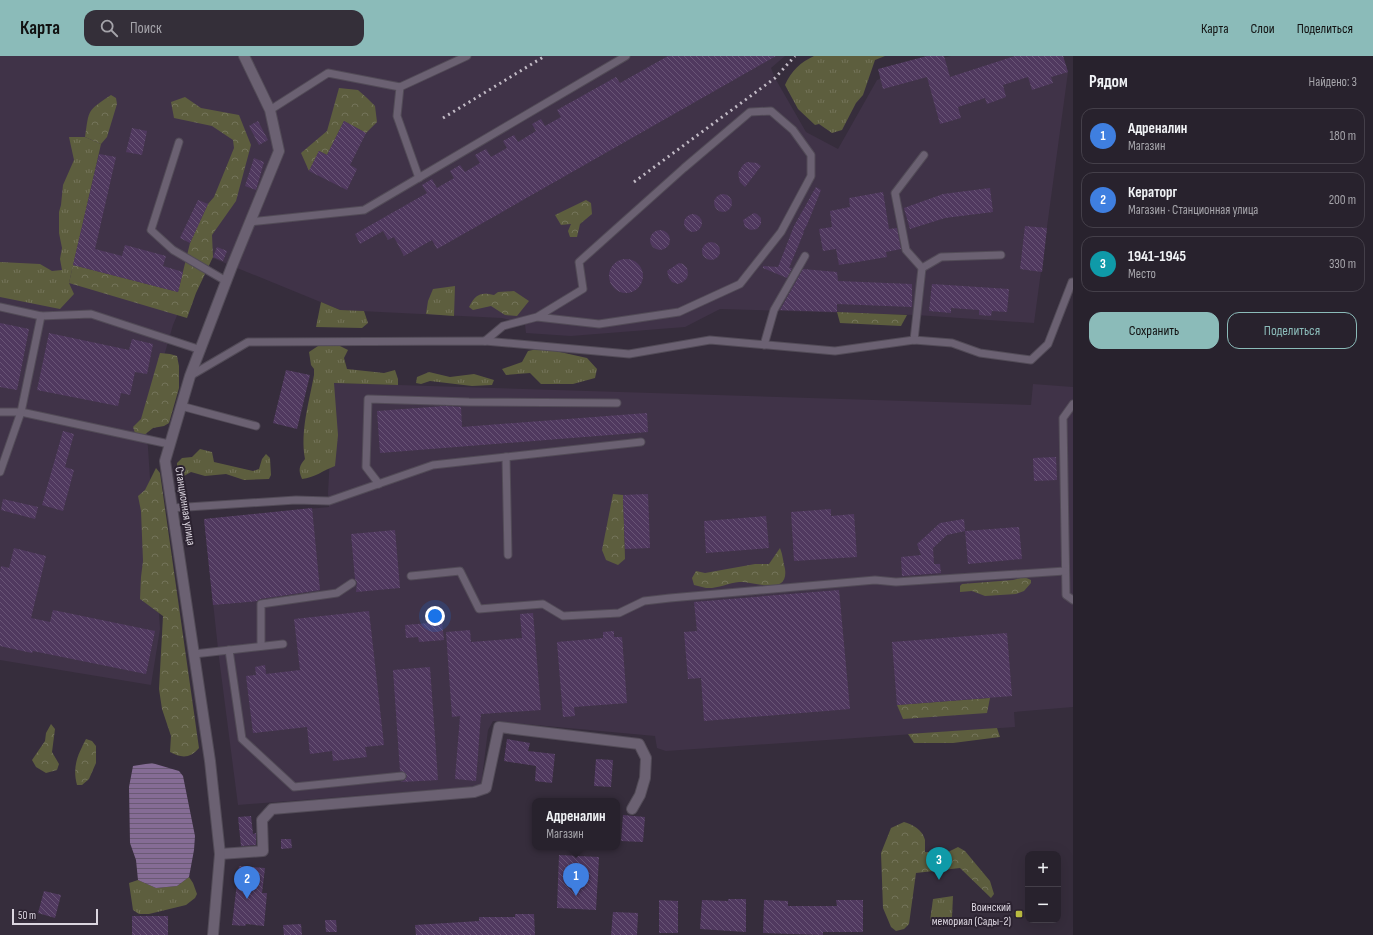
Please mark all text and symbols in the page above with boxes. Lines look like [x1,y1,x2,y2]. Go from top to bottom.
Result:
search box [84,10,364,46]
text: Карта [20,17,60,40]
icon: search [98,17,120,39]
text: Поиск [130,19,162,38]
text: Карта [1201,20,1229,37]
text: Слои [1251,20,1275,37]
text: Поделиться [1297,20,1353,37]
text: Рядом [1089,72,1128,92]
text: Найдено: 3 [1309,74,1357,90]
text: Адреналин [1128,119,1187,138]
text: 1 [1100,128,1106,144]
text: 180 m [1330,128,1356,144]
text: Магазин [1128,138,1165,154]
text: Кераторг [1128,183,1177,202]
text: 2 [1100,192,1106,208]
text: 200 m [1329,192,1356,208]
text: Магазин · Станционная улица [1128,202,1258,218]
text: 1941-1945 [1128,247,1186,266]
text: 3 [1100,256,1106,272]
text: 330 m [1329,256,1356,272]
text: Место [1128,266,1156,282]
button: Сохранить [1089,312,1219,349]
button: Поделиться [1227,312,1357,349]
street label: Станционная улица [171,465,199,547]
your location [425,606,445,626]
popup [532,798,620,850]
text: Адреналин [546,807,606,826]
text: Магазин [546,826,584,842]
pin: 3 [926,847,952,880]
map controls [1025,851,1061,923]
button: + [1025,851,1061,887]
pin: 1 [563,863,589,896]
pin: 2 [234,866,260,899]
button: − [1025,887,1061,923]
place label: Воинский мемориал (Сады-2) [932,900,1011,929]
scale bar [12,907,98,926]
text: 50 m [18,909,36,922]
marker: Воинский мемориал (Сады-2) [1014,909,1024,919]

